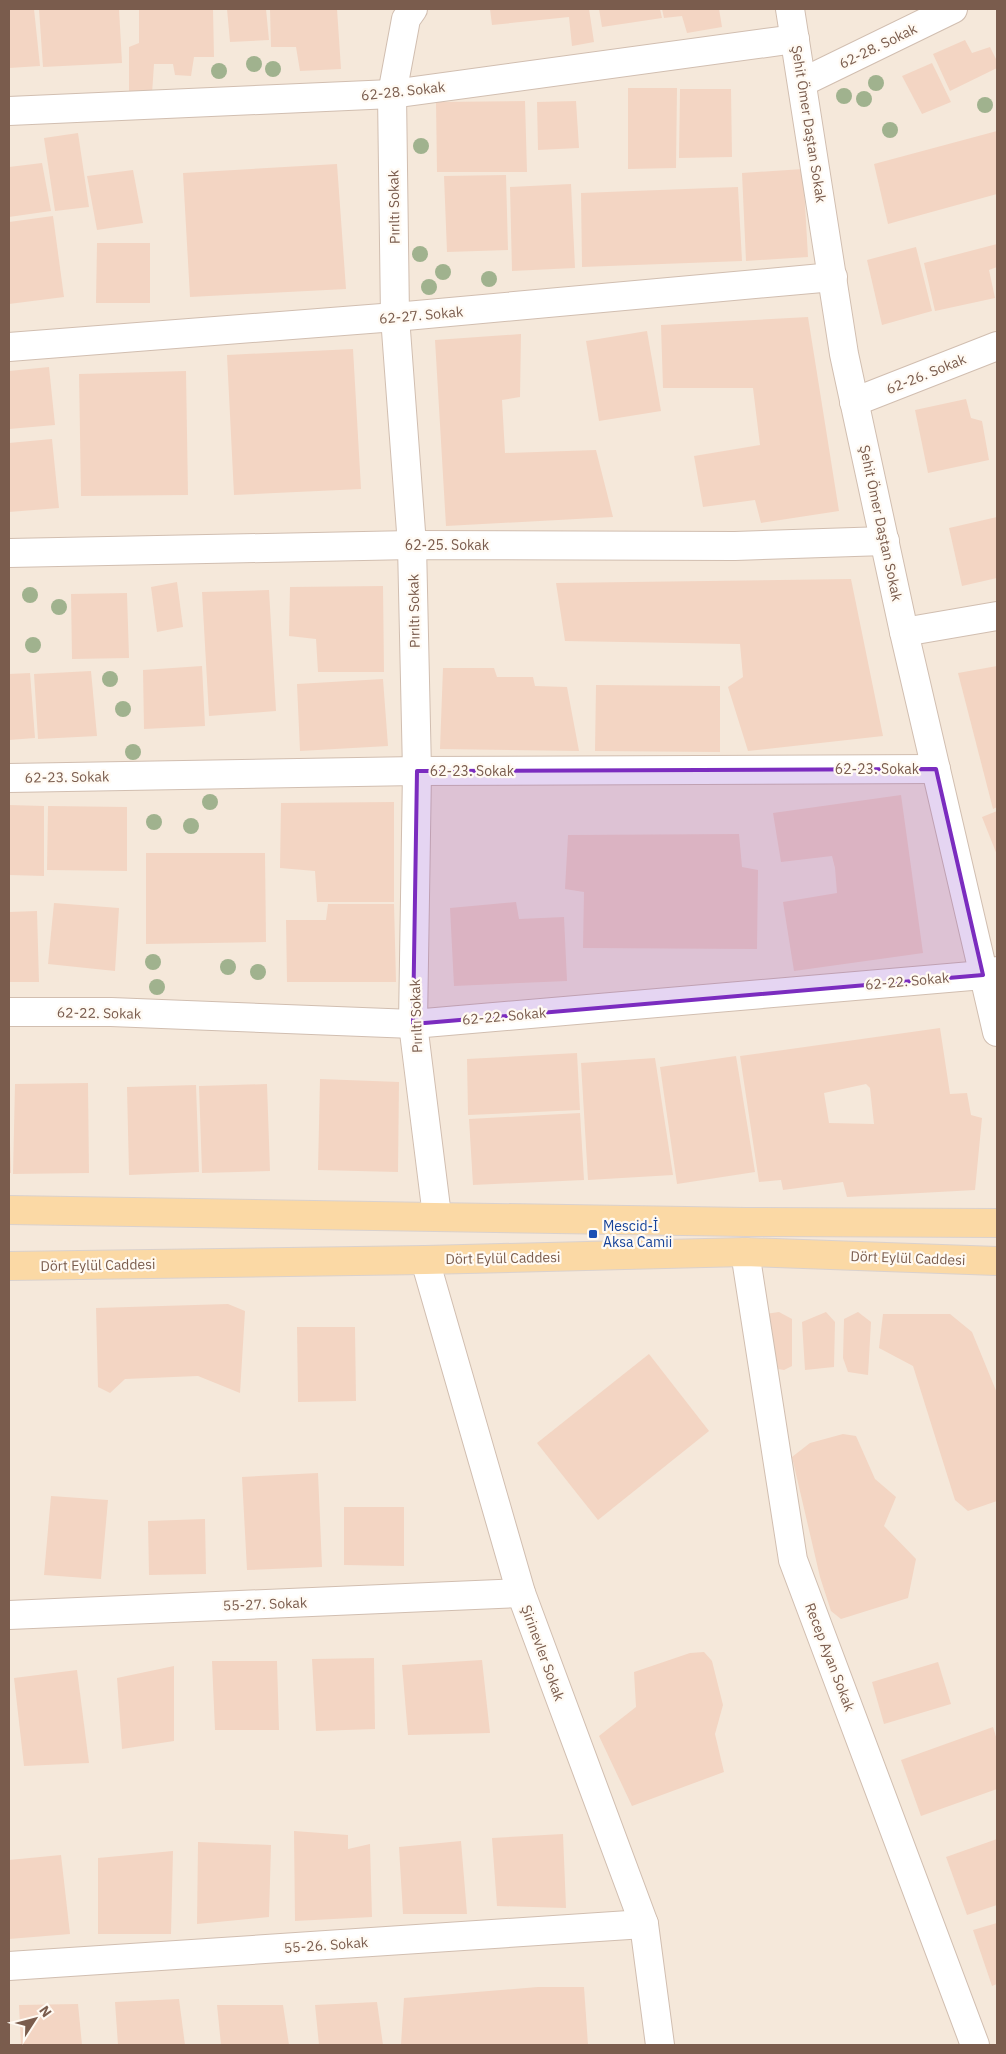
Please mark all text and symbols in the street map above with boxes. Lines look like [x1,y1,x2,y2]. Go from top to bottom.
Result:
street label: 62-28. Sokak [836,19,920,73]
street label: Şehit Ömer Daştan Sokak [788,44,830,205]
street label: 62-28. Sokak [360,78,447,104]
street label: Pırıltı Sokak [384,169,404,244]
street label: 62-27. Sokak [378,302,464,328]
street label: 62-26. Sokak [883,350,969,398]
street label: Şehit Ömer Daştan Sokak [856,443,906,603]
street label: 62-25. Sokak [405,536,490,554]
street label: Pırıltı Sokak [404,573,424,648]
street label: 62-23. Sokak [835,760,920,778]
street label: 62-23. Sokak [430,762,515,780]
street label: 62-23. Sokak [25,767,110,787]
street label: 62-22. Sokak [864,968,950,994]
street label: Pırıltı Sokak [406,978,426,1053]
street label: 62-22. Sokak [57,1003,142,1023]
street label: 62-22. Sokak [461,1003,547,1029]
place label: Mescid-İ Aksa Camii [603,1217,672,1251]
marker: Mescid-İ Aksa Camii [587,1228,599,1240]
street label: Dört Eylül Caddesi [850,1247,966,1269]
street label: Dört Eylül Caddesi [445,1248,561,1268]
street label: Dört Eylül Caddesi [40,1255,156,1275]
street label: 55-27. Sokak [222,1594,308,1614]
street label: Recep Ayan Sokak [801,1600,859,1714]
street label: Şirinevler Sokak [517,1603,569,1704]
street label: 55-26. Sokak [283,1933,369,1957]
north arrow [10,1994,60,2044]
text: N [35,2002,56,2021]

